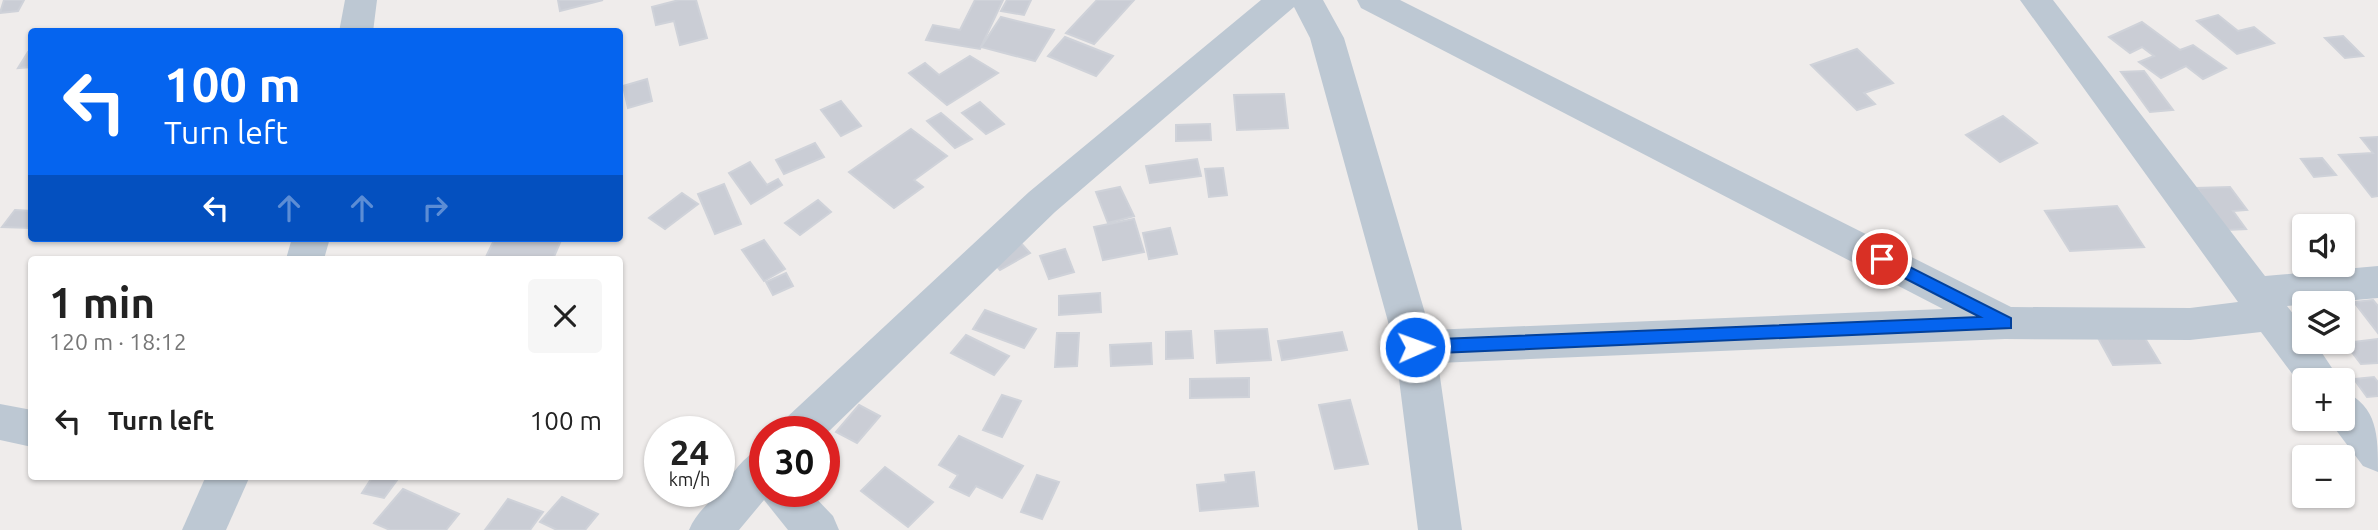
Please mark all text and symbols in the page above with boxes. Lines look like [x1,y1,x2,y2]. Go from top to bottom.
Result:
icon: left [49,56,140,147]
text: 100 m [164,56,301,111]
text: Turn left [164,114,288,150]
icon: left [197,189,235,227]
icon: ahead [270,189,308,227]
icon: ahead [343,189,381,227]
icon: right [416,189,454,227]
map controls [2292,214,2355,508]
button: sound [2292,214,2355,277]
pin [1852,229,1912,289]
icon: arrive [1863,240,1901,278]
text: 1 min [49,279,155,326]
button: close [528,279,602,353]
button: layers [2292,291,2355,354]
position arrow [1378,310,1452,384]
text: 120 m · 18:12 [49,329,187,354]
button: + [2292,368,2355,431]
icon: left [49,402,87,440]
text: Turn left [108,406,214,435]
text: 100 m [530,406,602,435]
speed limit sign: 30 [749,416,840,507]
text: 24 [670,432,709,472]
button: − [2292,445,2355,508]
text: km/h [669,469,710,489]

